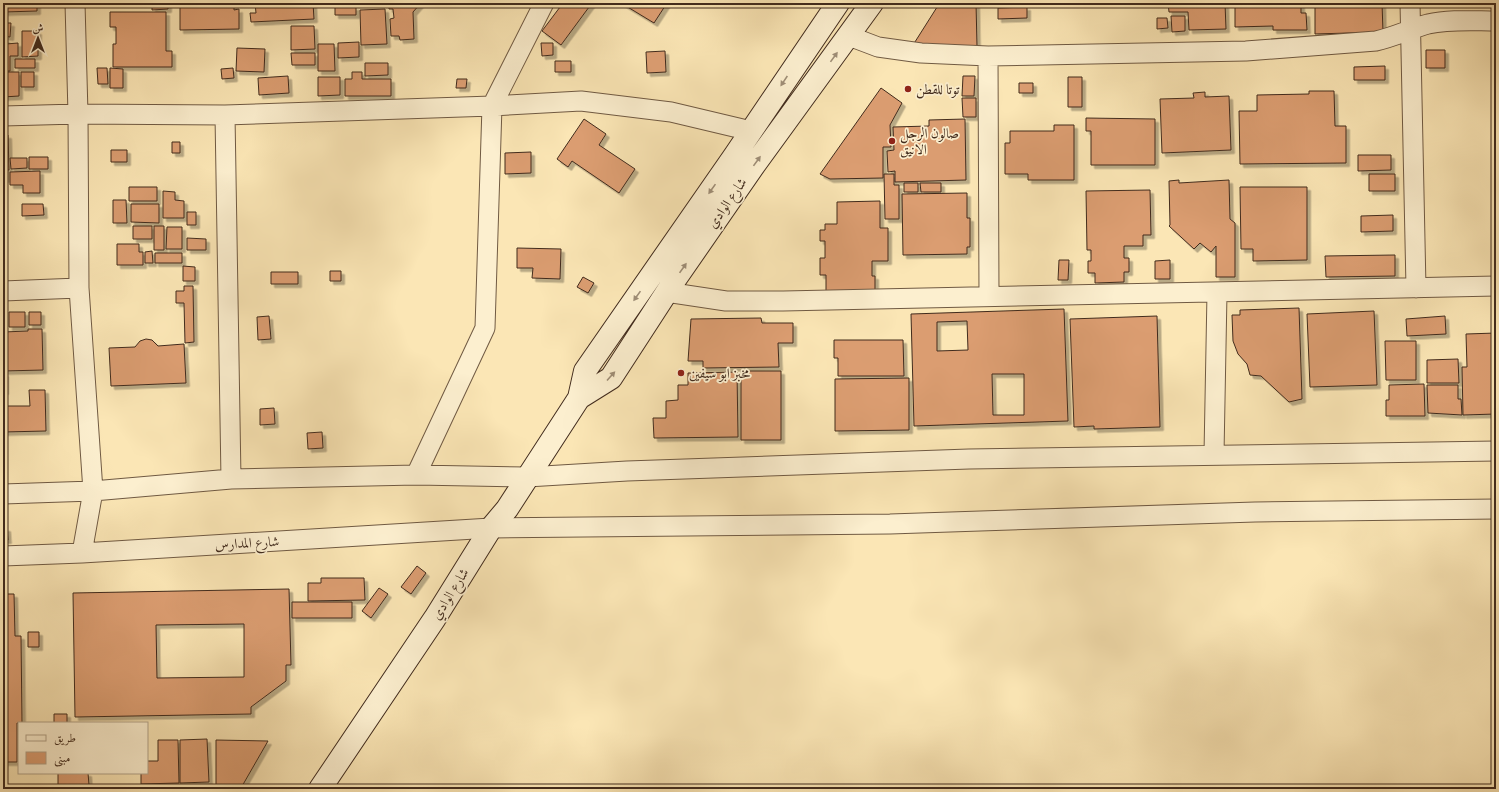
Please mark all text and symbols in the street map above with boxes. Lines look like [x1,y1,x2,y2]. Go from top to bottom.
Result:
north arrow [18,18,58,58]
text: ش [33,22,44,35]
one-way arrow [830,51,838,62]
one-way arrow [780,76,788,87]
place label: توتا للقطن [916,81,960,99]
marker: توتا للقطن [903,84,913,94]
place label: صالون الرجل الانيق [900,125,959,158]
marker: صالون الرجل الانيق [887,136,897,146]
one-way arrow [753,156,761,166]
street label: شارع الوادي [703,174,753,233]
one-way arrow [708,184,716,195]
one-way arrow [679,263,687,273]
one-way arrow [633,291,641,301]
place label: مخبز ابو سيفين [689,365,751,382]
marker: مخبز ابو سيفين [676,368,686,378]
one-way arrow [606,371,615,381]
street label: شارع المدارس [214,533,280,556]
street label: شارع الوادي [428,565,475,625]
legend [18,722,148,774]
text: طريق [54,731,76,746]
text: مبنى [54,751,70,767]

